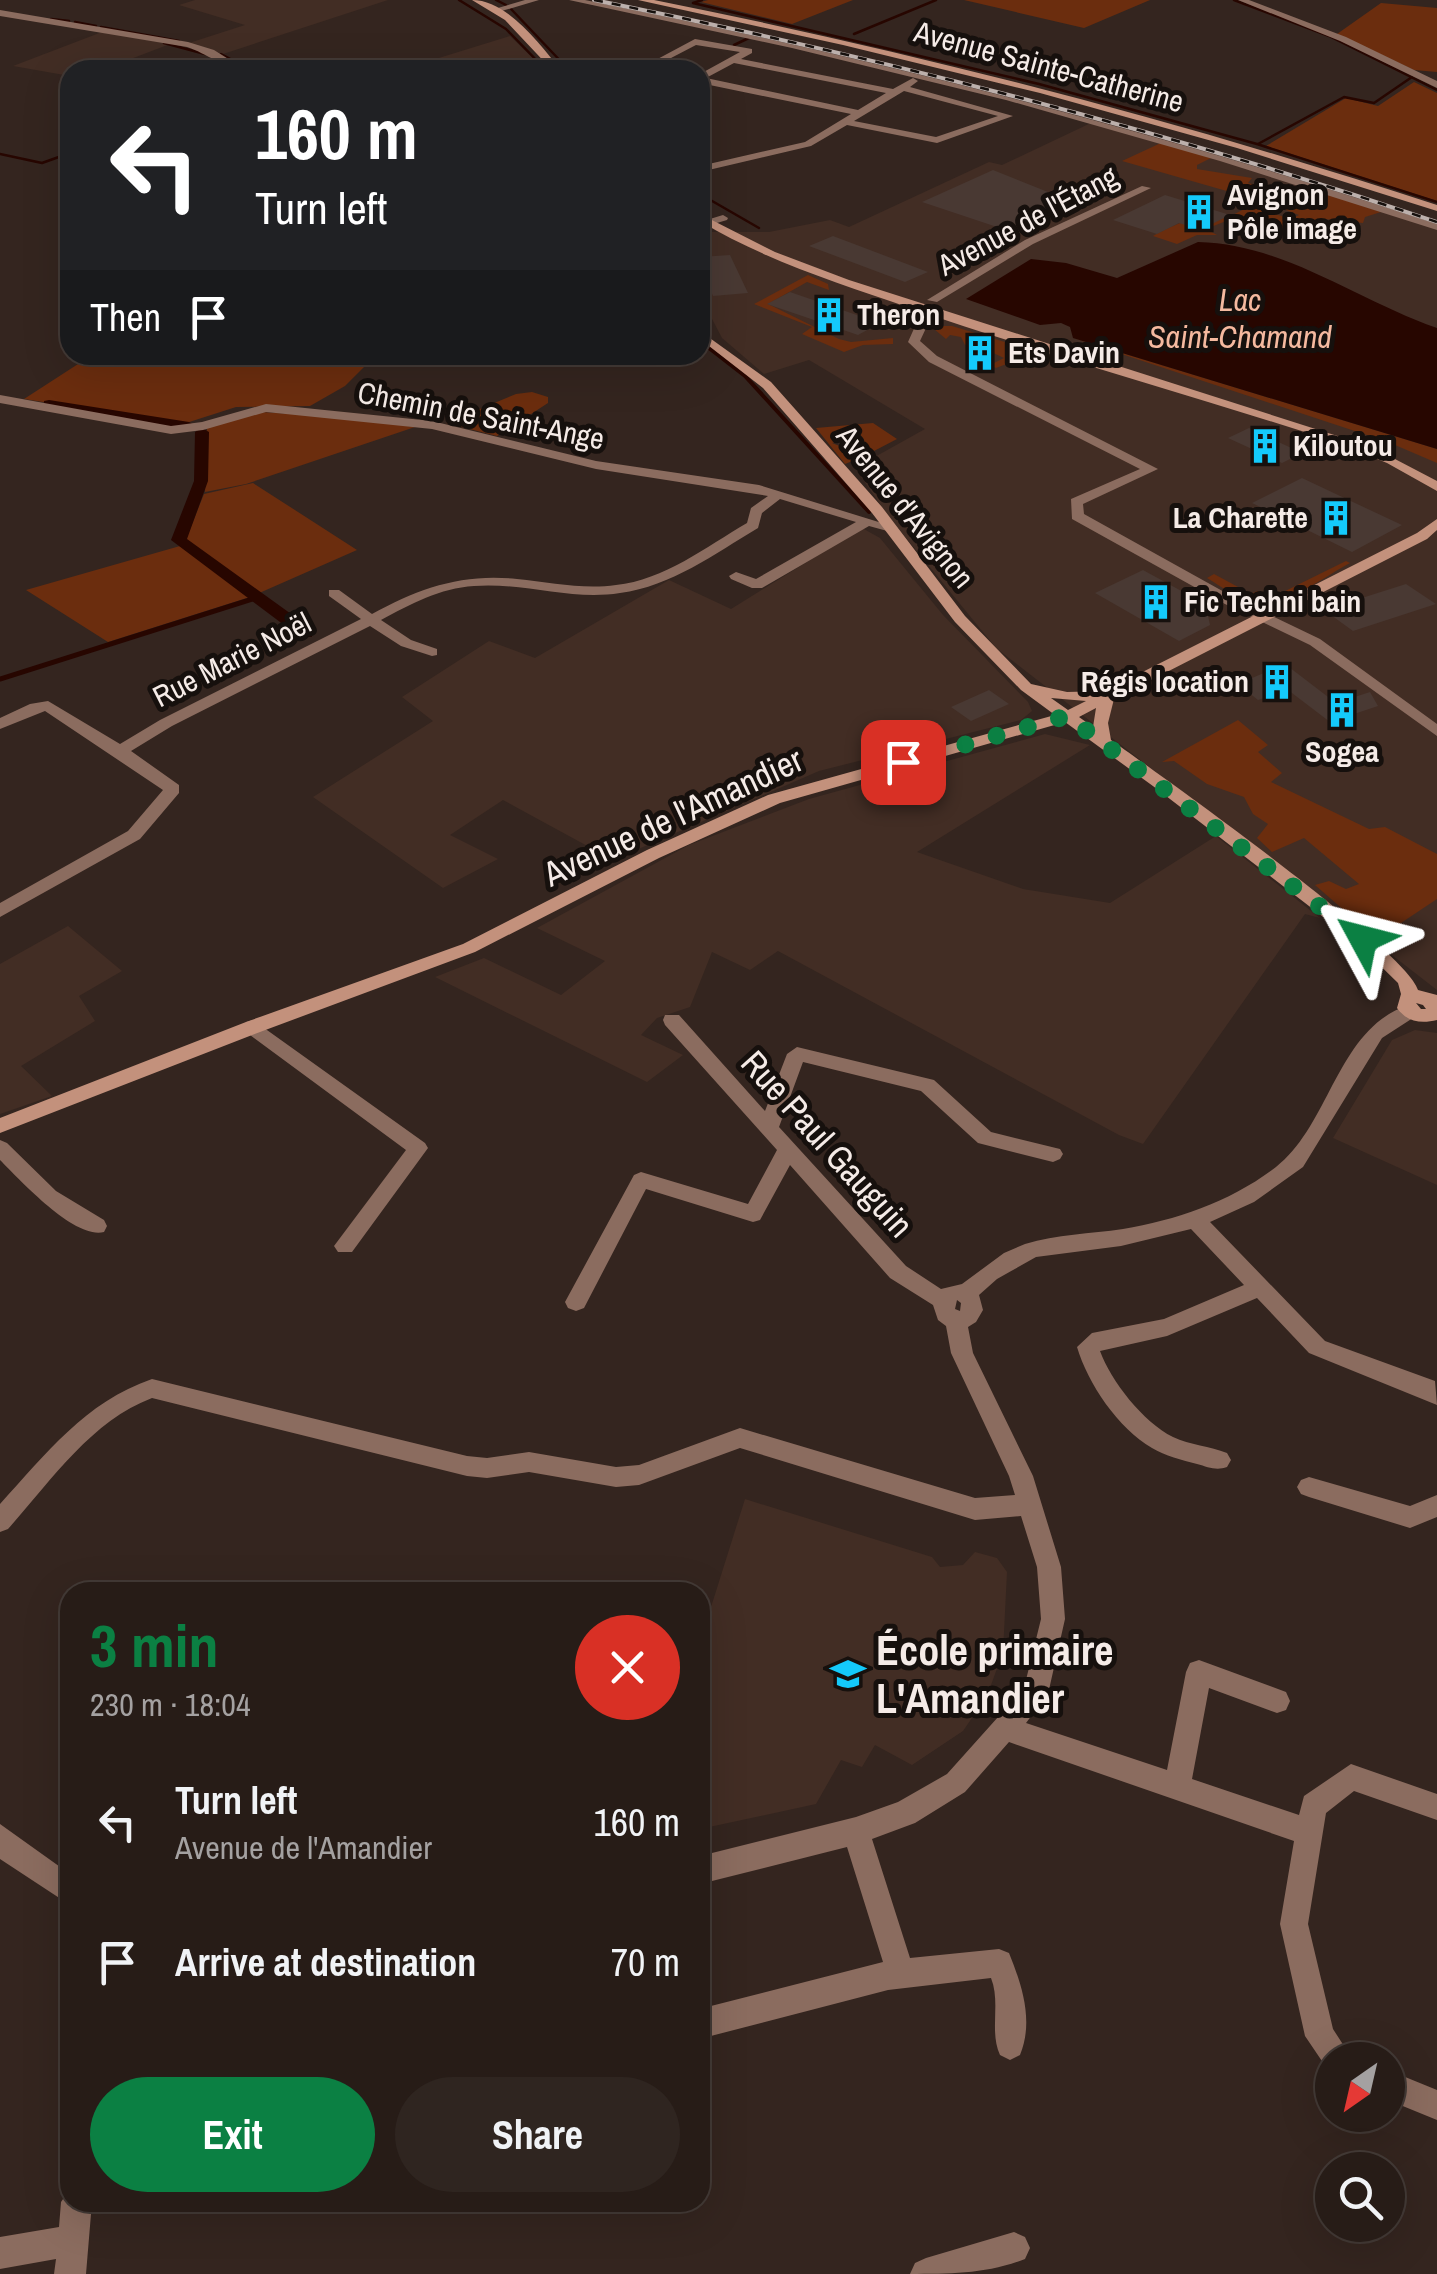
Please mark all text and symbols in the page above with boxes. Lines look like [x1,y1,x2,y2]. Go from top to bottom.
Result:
street label: Avenue Sainte-Catherine [909,11,1188,121]
text: 160 m [255,87,418,181]
icon: left [90,100,220,230]
street label: Avenue de l'Étang [930,156,1125,285]
place label: Avignon Pôle image [1227,174,1357,248]
text: Turn left [255,177,387,238]
building icon: Avignon Pôle image [1180,193,1218,231]
water label: Lac Saint-Chamand [1148,278,1332,358]
icon: arrive [181,290,236,345]
text: Then [90,292,161,343]
place label: Theron [857,294,940,334]
building icon: Theron [810,296,848,334]
place label: Ets Davin [1008,332,1120,372]
building icon: Ets Davin [961,334,999,372]
street label: Chemin de Saint-Ange [355,372,608,459]
street label: Avenue d'Avignon [827,416,984,596]
place label: Kiloutou [1293,425,1393,465]
building icon: Kiloutou [1246,427,1284,465]
place label: La Charette [1173,497,1308,537]
building icon: La Charette [1317,499,1355,537]
place label: Fic Techni bain [1184,581,1361,621]
building icon: Fic Techni bain [1137,583,1175,621]
street label: Rue Marie Noël [146,602,317,716]
place label: Régis location [1081,661,1249,701]
building icon: Régis location [1258,663,1296,701]
building icon: Sogea [1323,691,1361,729]
pin [861,720,946,805]
place label: Sogea [1305,731,1379,771]
icon: arrive [876,735,931,790]
street label: Avenue de l'Amandier [535,736,810,898]
position arrow [1311,887,1415,991]
street label: Rue Paul Gauguin [731,1040,924,1247]
text: 3 min [90,1605,219,1686]
button: close [575,1615,680,1720]
place label: École primaire L'Amandier [876,1622,1113,1726]
school or university icon: École primaire L'Amandier [829,1655,867,1693]
text: 230 m · 18:04 [90,1683,250,1726]
text: Turn left [175,1775,297,1826]
icon: left [90,1795,145,1850]
text: 160 m [593,1797,680,1848]
text: Avenue de l'Amandier [175,1826,432,1869]
icon: arrive [90,1935,145,1990]
text: Arrive at destination [175,1937,476,1988]
text: 70 m [611,1937,680,1988]
north arrow [1315,2042,1405,2132]
map controls [1315,2042,1405,2242]
button: Exit [90,2077,375,2192]
button: Share [395,2077,680,2192]
button: search [1315,2152,1405,2242]

